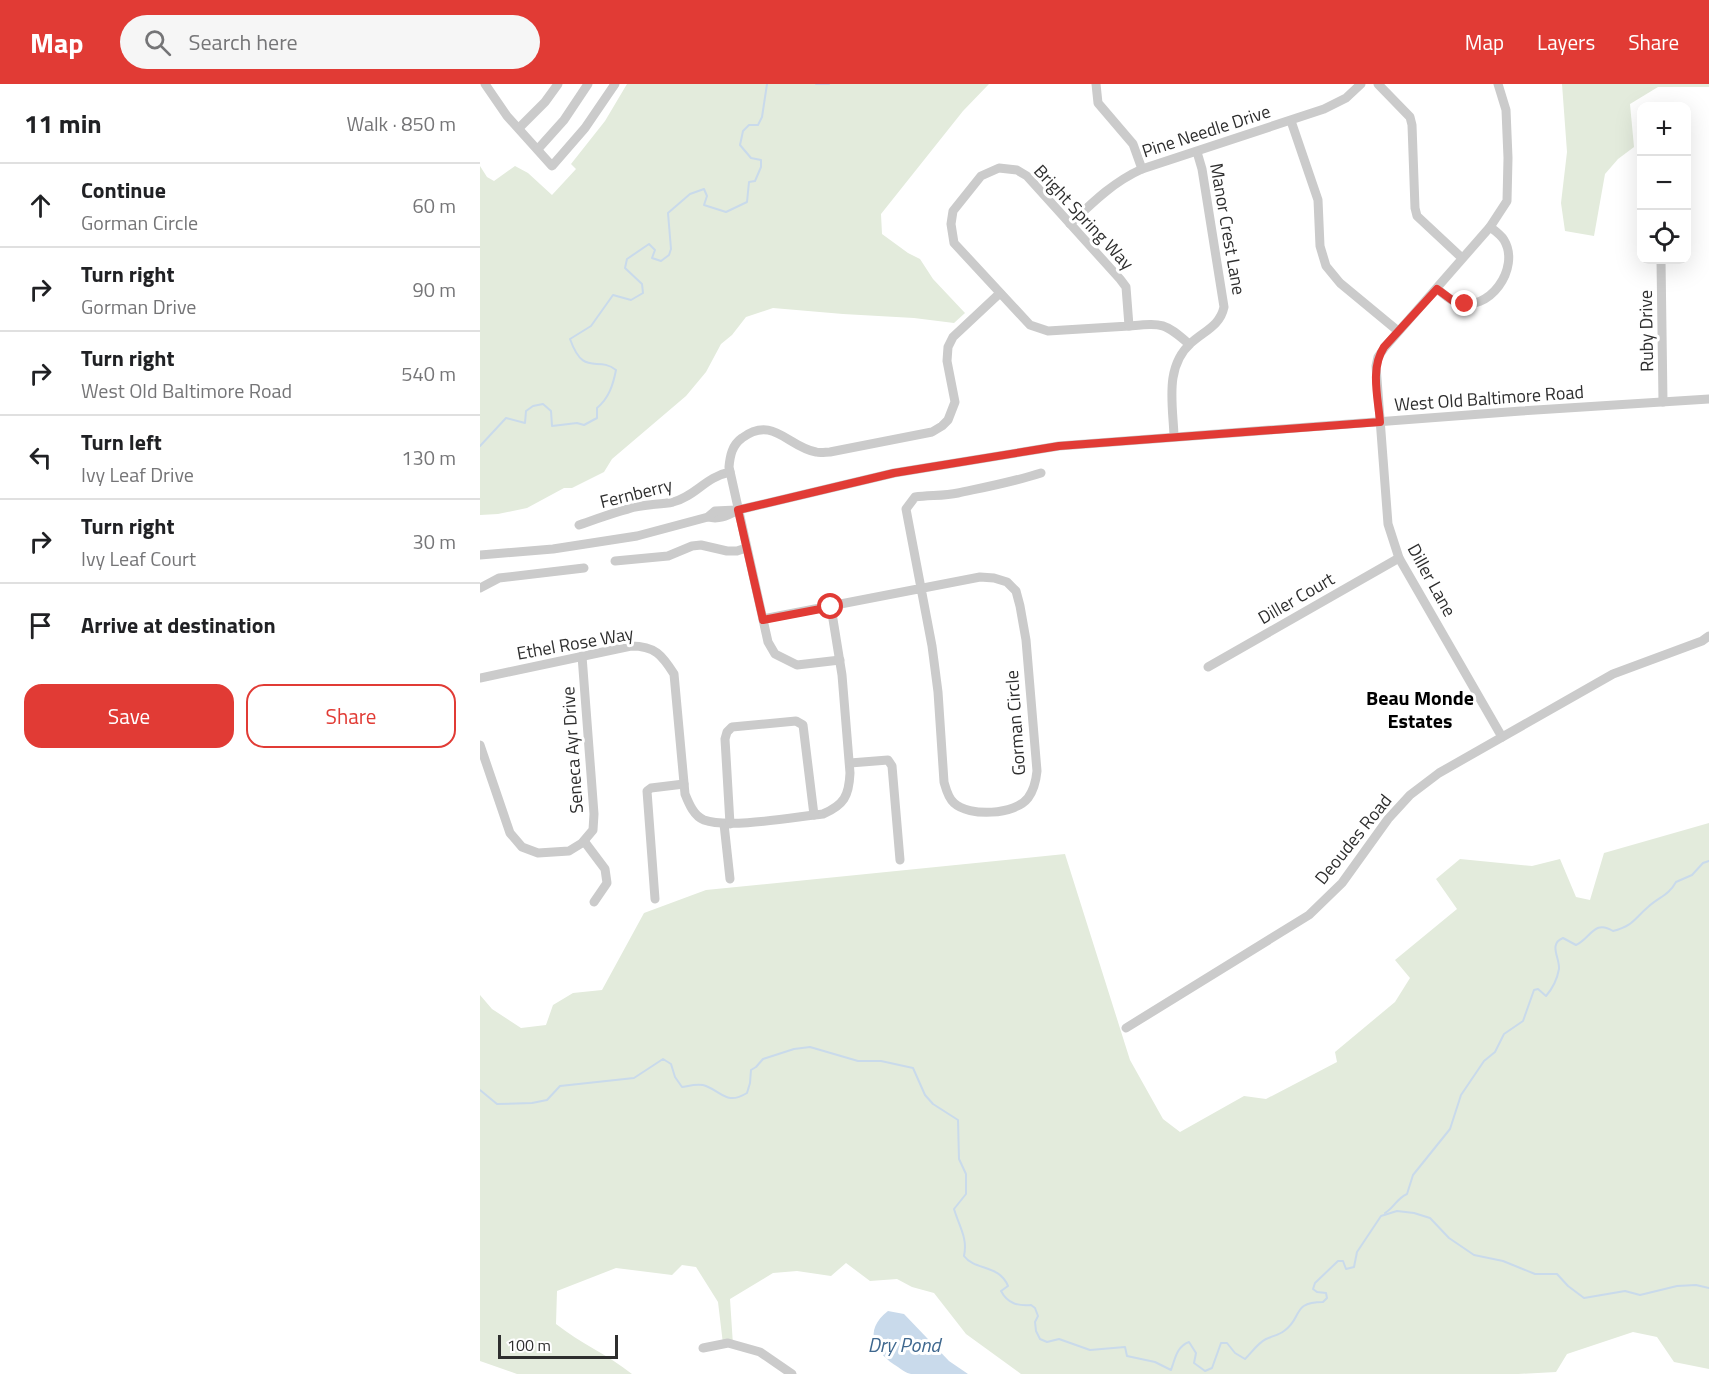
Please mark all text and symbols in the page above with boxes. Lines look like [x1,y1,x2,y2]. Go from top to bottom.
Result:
search box [120,15,540,69]
text: Map [30,21,84,64]
text: Search here [189,25,298,59]
icon: search [141,26,174,59]
text: Map [1465,26,1504,58]
text: Layers [1537,26,1595,58]
text: Share [1628,26,1679,58]
street label: Pine Needle Drive [1138,98,1274,164]
map controls [1637,102,1691,264]
button: + [1637,102,1691,156]
text: 11 min [24,104,102,143]
text: Walk · 850 m [347,108,456,139]
button: − [1637,156,1691,210]
street label: Bright Spring Way [1028,158,1140,276]
street label: Manor Crest Lane [1203,161,1253,297]
text: Continue [81,173,166,207]
icon: ahead [24,189,57,222]
text: 60 m [412,190,456,221]
text: Gorman Circle [81,207,198,238]
button: locate [1637,210,1691,264]
text: Turn right [81,257,175,291]
icon: right [24,273,57,306]
text: 90 m [412,274,456,305]
route end [1451,290,1477,316]
street label: Ruby Drive [1632,290,1660,372]
text: Gorman Drive [81,291,196,322]
text: Turn right [81,341,175,375]
icon: right [24,357,57,390]
text: 540 m [401,358,456,389]
text: West Old Baltimore Road [81,375,292,406]
street label: West Old Baltimore Road [1393,378,1585,418]
text: Turn left [81,425,162,459]
icon: left [24,441,57,474]
text: 130 m [401,442,456,473]
text: Ivy Leaf Drive [81,459,194,490]
street label: Fernberry [597,471,675,515]
text: Turn right [81,509,175,543]
icon: right [24,525,57,558]
text: 30 m [412,526,456,557]
street label: Diller Lane [1401,539,1463,621]
text: Ivy Leaf Court [81,543,196,574]
street label: Diller Court [1253,565,1340,631]
route start [817,593,843,619]
text: Arrive at destination [81,608,276,642]
icon: arrive [24,609,57,642]
street label: Ethel Rose Way [514,619,636,667]
street label: Gorman Circle [998,669,1032,777]
district label: Beau Monde Estates [1366,682,1474,736]
button: Save [24,684,234,748]
button: Share [246,684,456,748]
street label: Seneca Ayr Drive [554,686,590,814]
street label: Deoudes Road [1308,788,1398,890]
water label: Dry Pond [868,1329,942,1360]
scale bar [498,1332,618,1360]
text: 100 m [507,1333,551,1357]

